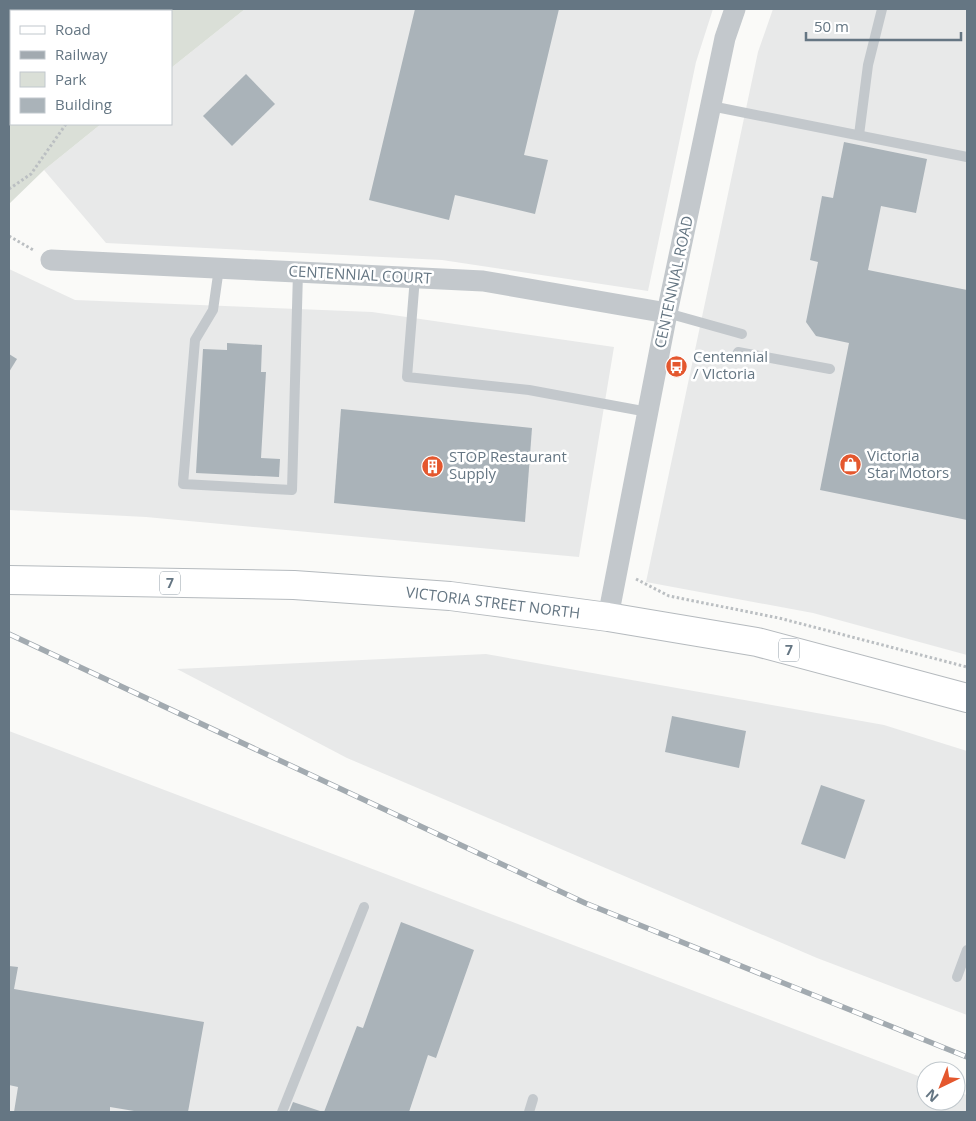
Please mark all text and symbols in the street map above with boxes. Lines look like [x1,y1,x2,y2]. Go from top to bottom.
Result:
legend [10,10,172,125]
scale bar [806,10,961,42]
text: 50 m [814,16,849,36]
text: Road [55,19,91,39]
text: Railway [55,44,108,64]
text: Park [55,69,86,89]
text: Building [55,94,112,114]
street label: CENTENNIAL ROAD [649,214,697,350]
street label: CENTENNIAL COURT [288,260,433,288]
place label: Centennial / VIctoria [693,346,768,383]
bus stop icon: Centennial / VIctoria [665,354,689,378]
place label: Victoria Star Motors [867,445,949,482]
place label: STOP Restaurant Supply [449,446,567,483]
shop icon: Victoria Star Motors [839,453,863,477]
building icon: STOP Restaurant Supply [421,454,445,478]
road number: 7 [160,572,180,594]
street label: VICTORIA STREET NORTH [405,581,581,623]
road number: 7 [779,638,799,662]
north arrow [916,1061,966,1111]
text: N [921,1085,942,1107]

